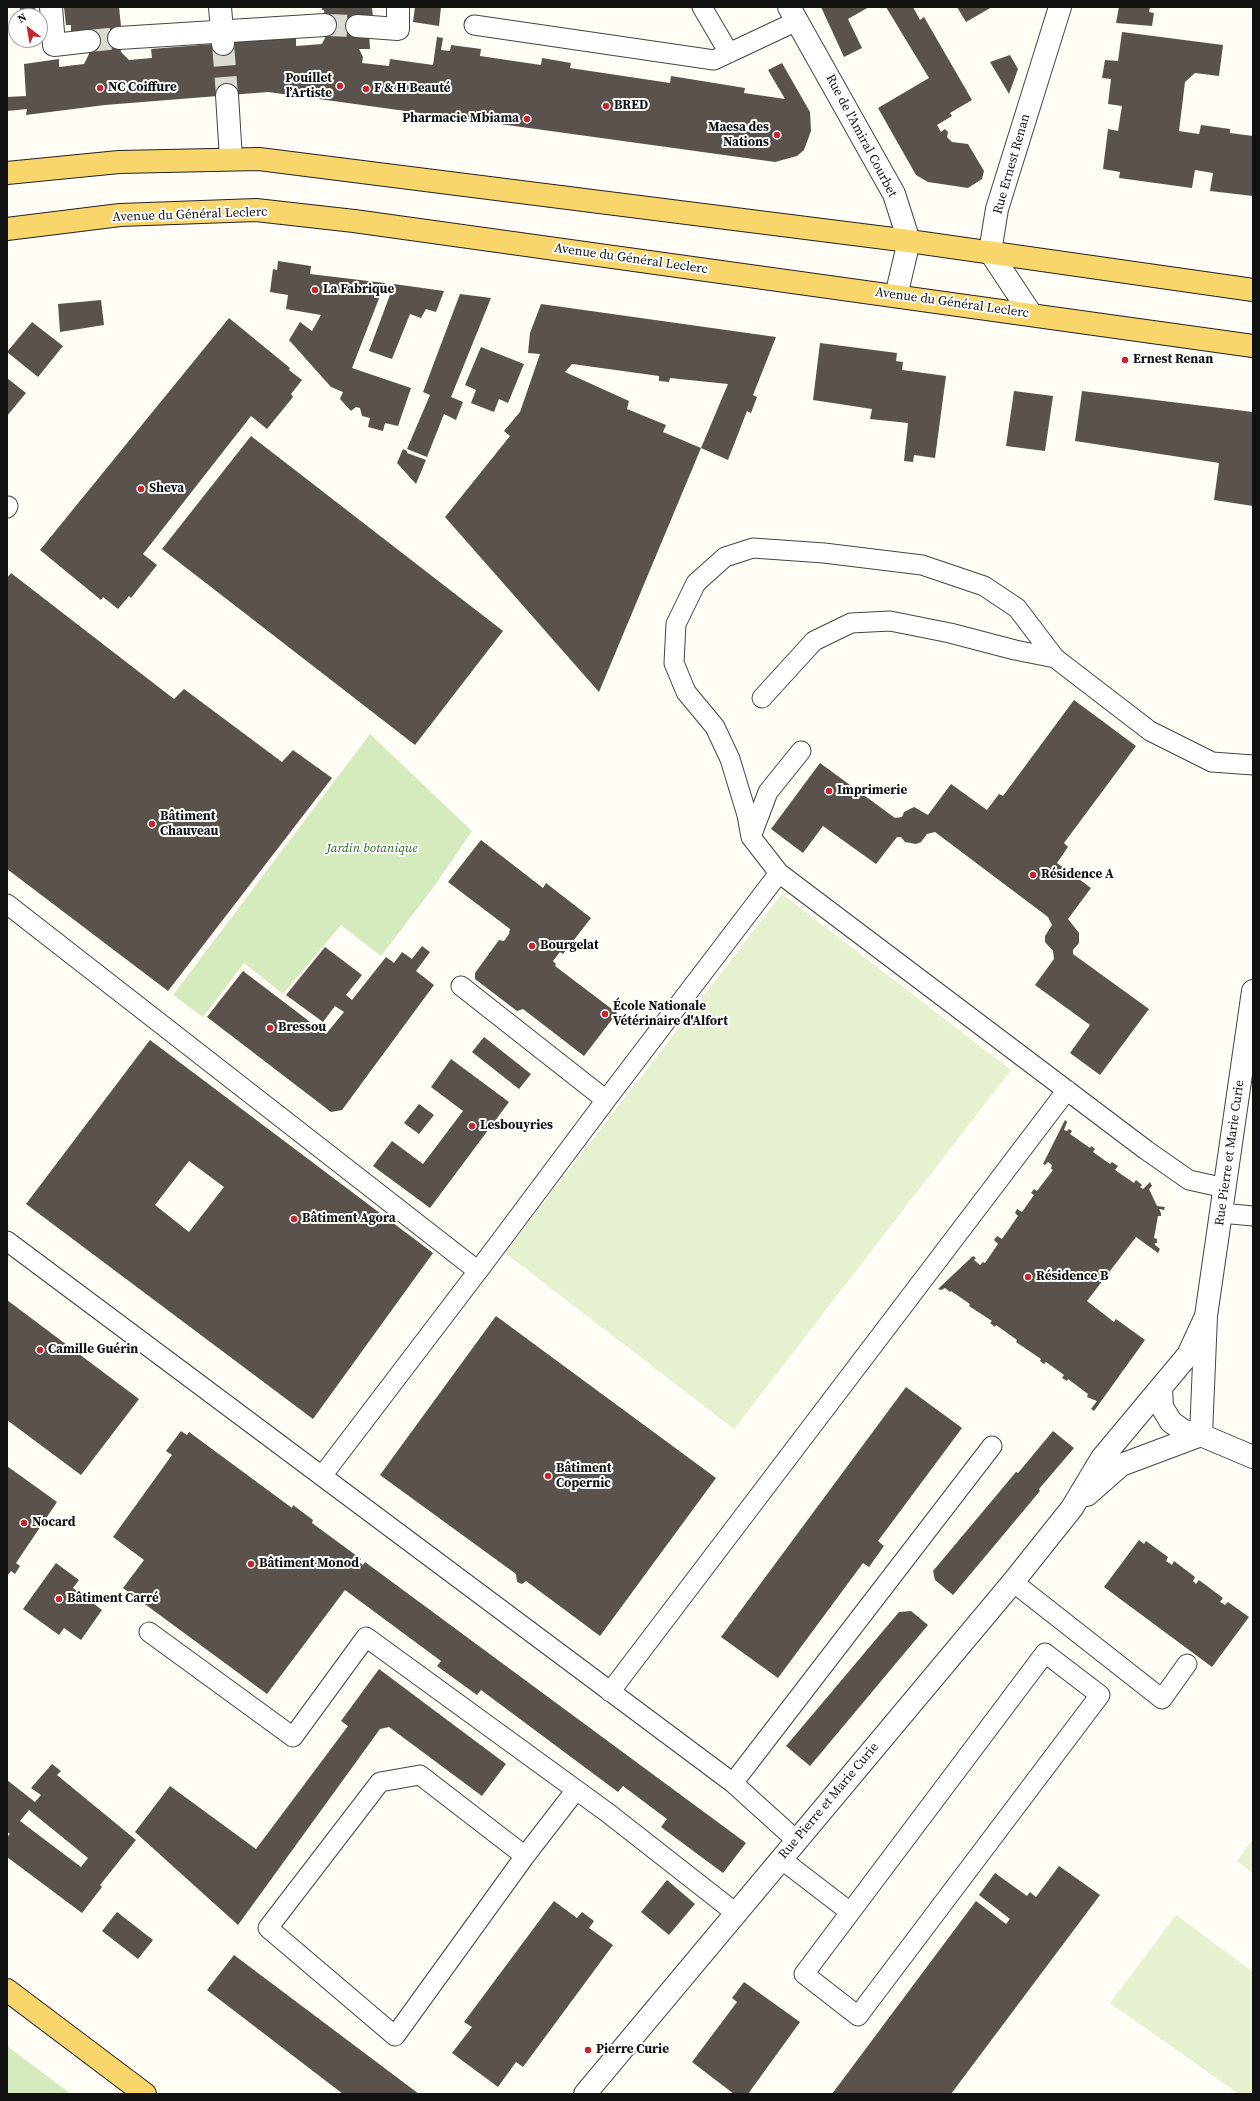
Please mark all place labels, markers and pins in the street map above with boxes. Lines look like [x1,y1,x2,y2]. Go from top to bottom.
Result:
place label: Pouillet l’Artiste [285,71,332,102]
place label: NC Coiffure [108,80,177,96]
marker: Pouillet l’Artiste [335,81,345,91]
place label: F & H Beauté [374,81,451,97]
marker: NC Coiffure [95,83,105,93]
marker: F & H Beauté [361,84,371,94]
place label: BRED [614,98,648,114]
marker: BRED [601,101,611,111]
place label: Pharmacie Mbiama [402,111,519,127]
marker: Pharmacie Mbiama [522,114,532,124]
place label: Maesa des Nations [708,120,769,151]
marker: Maesa des Nations [772,130,782,140]
place label: La Fabrique [323,282,394,298]
marker: La Fabrique [310,285,320,295]
place label: Ernest Renan [1133,352,1213,368]
marker: Ernest Renan [1120,355,1130,365]
place label: Sheva [149,481,184,497]
marker: Sheva [136,484,146,494]
place label: Imprimerie [837,783,907,799]
marker: Imprimerie [824,786,834,796]
place label: Bâtiment Chauveau [160,809,218,840]
marker: Bâtiment Chauveau [147,819,157,829]
place label: Résidence A [1041,867,1114,883]
marker: Résidence A [1028,870,1038,880]
place label: Bourgelat [540,938,599,954]
marker: Bourgelat [527,941,537,951]
place label: École Nationale Vétérinaire d'Alfort [613,999,728,1030]
marker: École Nationale Vétérinaire d'Alfort [600,1009,610,1019]
place label: Bressou [278,1020,326,1036]
marker: Bressou [265,1023,275,1033]
place label: Lesbouyries [480,1118,553,1134]
marker: Lesbouyries [467,1121,477,1131]
place label: Bâtiment Agora [302,1211,396,1227]
marker: Bâtiment Agora [289,1214,299,1224]
place label: Résidence B [1036,1269,1109,1285]
marker: Résidence B [1023,1272,1033,1282]
place label: Camille Guérin [48,1342,138,1358]
marker: Camille Guérin [35,1345,45,1355]
place label: Bâtiment Copernic [556,1461,611,1492]
marker: Bâtiment Copernic [543,1471,553,1481]
place label: Nocard [32,1515,75,1531]
marker: Nocard [19,1518,29,1528]
place label: Bâtiment Monod [259,1556,359,1572]
marker: Bâtiment Monod [246,1559,256,1569]
place label: Bâtiment Carré [67,1591,159,1607]
marker: Bâtiment Carré [54,1594,64,1604]
place label: Pierre Curie [596,2042,669,2058]
marker: Pierre Curie [583,2045,593,2055]

